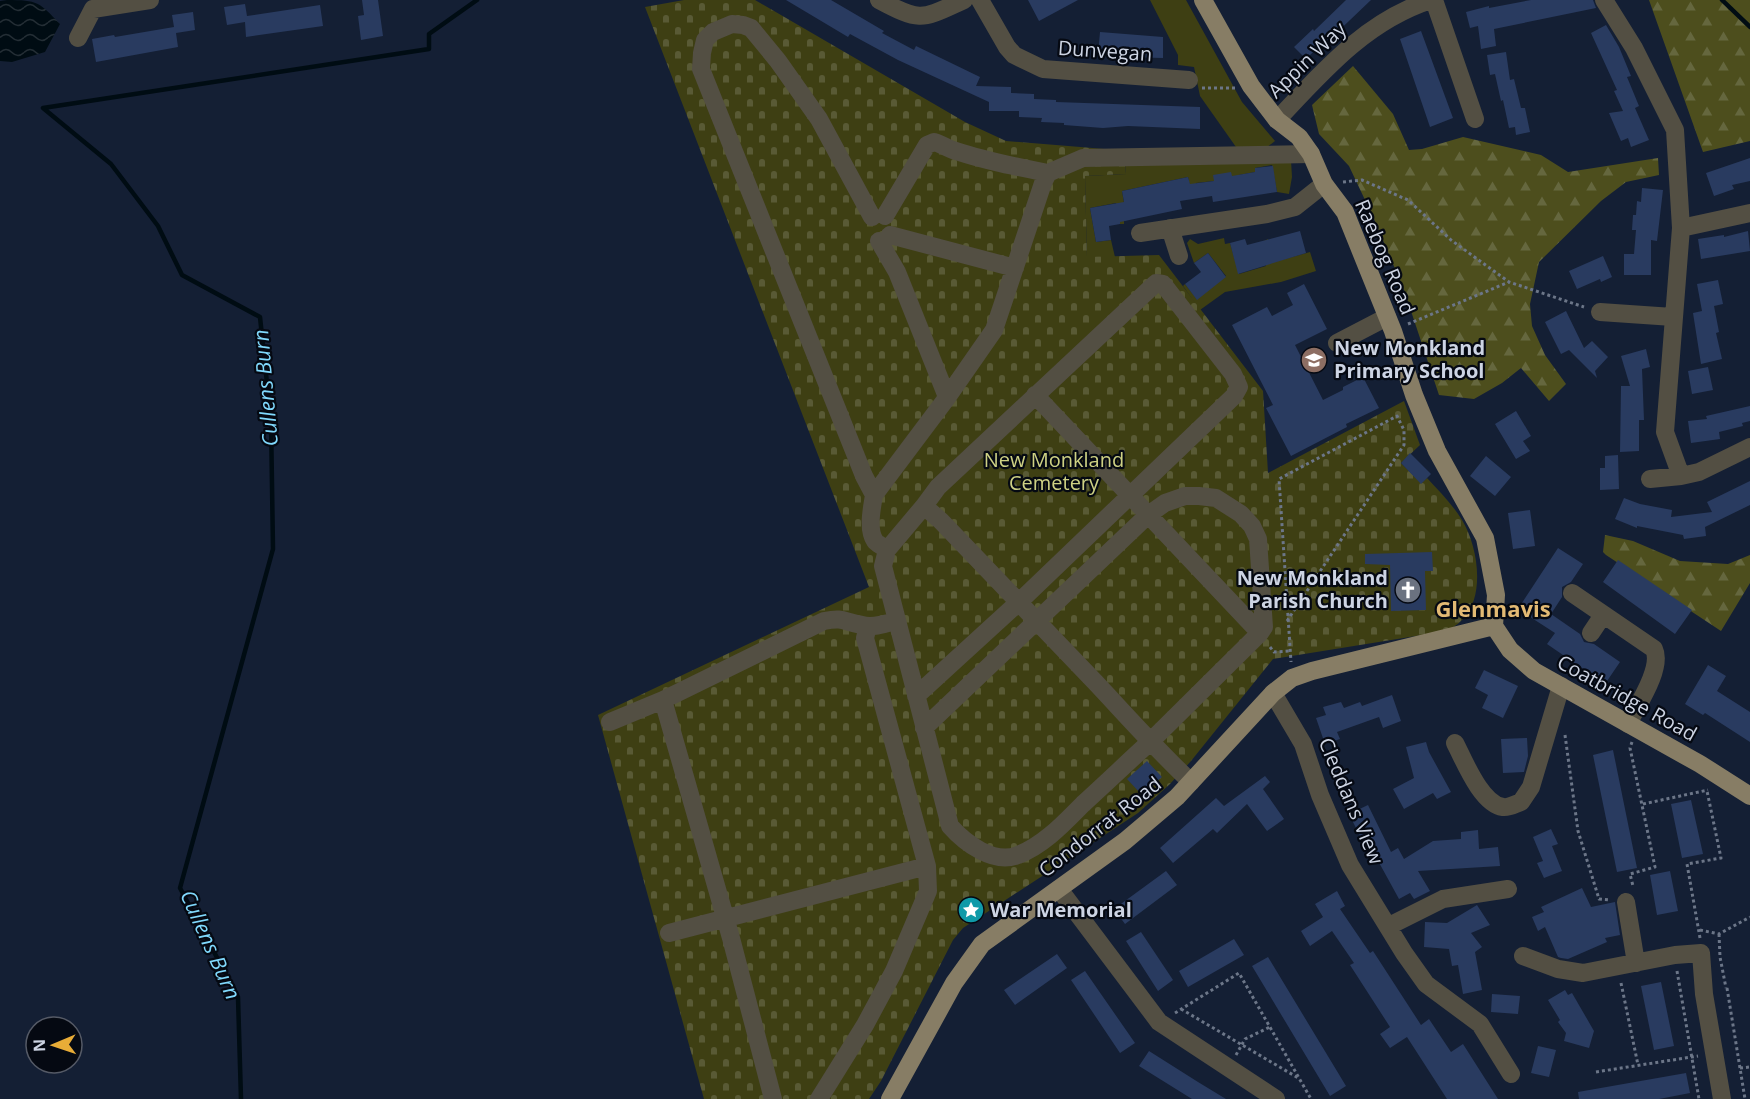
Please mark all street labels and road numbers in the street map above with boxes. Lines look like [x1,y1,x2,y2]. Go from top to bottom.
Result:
street label: Appin Way [1262,15,1352,104]
street label: Dunvegan [1057,34,1153,67]
street label: Raebog Road [1349,195,1422,319]
street label: Coatbridge Road [1553,648,1702,747]
street label: Cleddans View [1313,733,1390,869]
street label: Condorrat Road [1033,770,1167,883]

